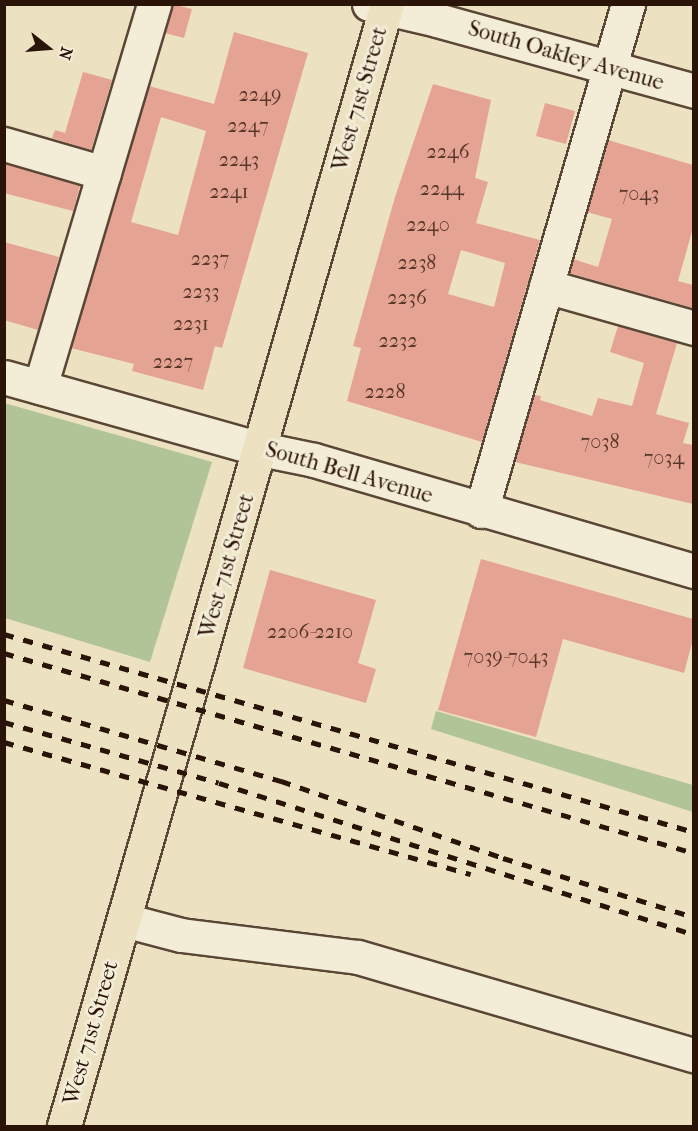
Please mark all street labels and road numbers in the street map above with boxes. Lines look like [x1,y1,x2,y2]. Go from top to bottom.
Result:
street label: South Oakley Avenue [465,15,667,97]
street label: West 71st Street [327,24,393,174]
street label: South Bell Avenue [262,437,436,509]
street label: West 71st Street [194,491,260,641]
street label: West 71st Street [58,958,124,1108]

